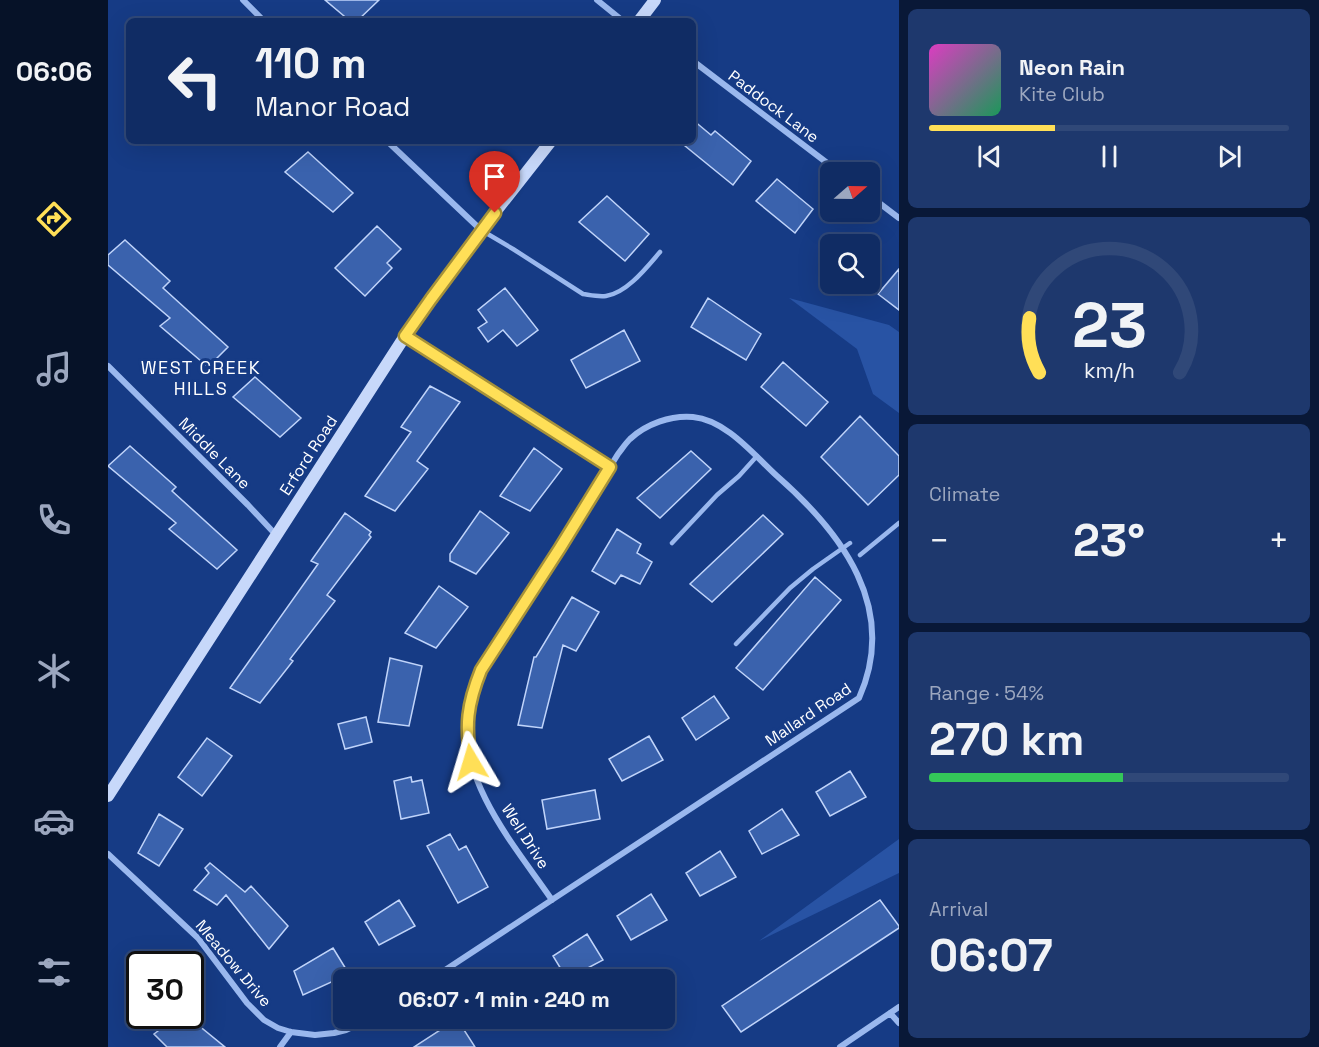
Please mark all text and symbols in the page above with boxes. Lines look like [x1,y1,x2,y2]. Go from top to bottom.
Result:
text: 110 m [255,37,367,90]
icon: left [156,42,234,120]
text: Neon Rain [1019,53,1125,81]
text: 06:06 [16,54,92,89]
street label: Paddock Lane [724,65,823,147]
text: Kite Club [1019,81,1105,107]
text: Manor Road [255,89,411,124]
icon: previous [973,140,1006,173]
icon: pause [1093,140,1126,173]
icon: next [1213,140,1246,173]
pin [469,151,520,213]
icon: arrive [478,160,511,193]
north arrow [820,162,880,222]
map controls [820,162,880,294]
icon: directions [33,198,75,240]
button: search [820,234,880,294]
text: 23 [1071,286,1146,365]
icon: music [33,348,75,390]
district label: WEST CREEK HILLS [141,356,261,400]
text: km/h [1083,357,1135,384]
street label: Erford Road [275,411,342,499]
street label: Middle Lane [174,413,255,494]
text: Climate [929,481,1000,507]
icon: phone [33,499,75,541]
text: 23° [1073,512,1145,569]
text: − [929,520,949,562]
text: + [1269,520,1289,562]
icon: climate [33,650,75,692]
street label: Mallard Road [761,678,855,751]
text: Range · 54% [929,680,1044,706]
text: 270 km [929,711,1084,768]
position arrow [439,730,503,794]
icon: car [33,800,75,842]
street label: Well Drive [497,800,554,873]
text: Arrival [929,896,988,922]
street label: Meadow Drive [191,915,276,1011]
text: 06:07 [929,927,1053,984]
icon: filters [33,951,75,993]
speed limit sign: 30 [126,951,204,1029]
text: 06:07 · 1 min · 240 m [398,985,610,1013]

